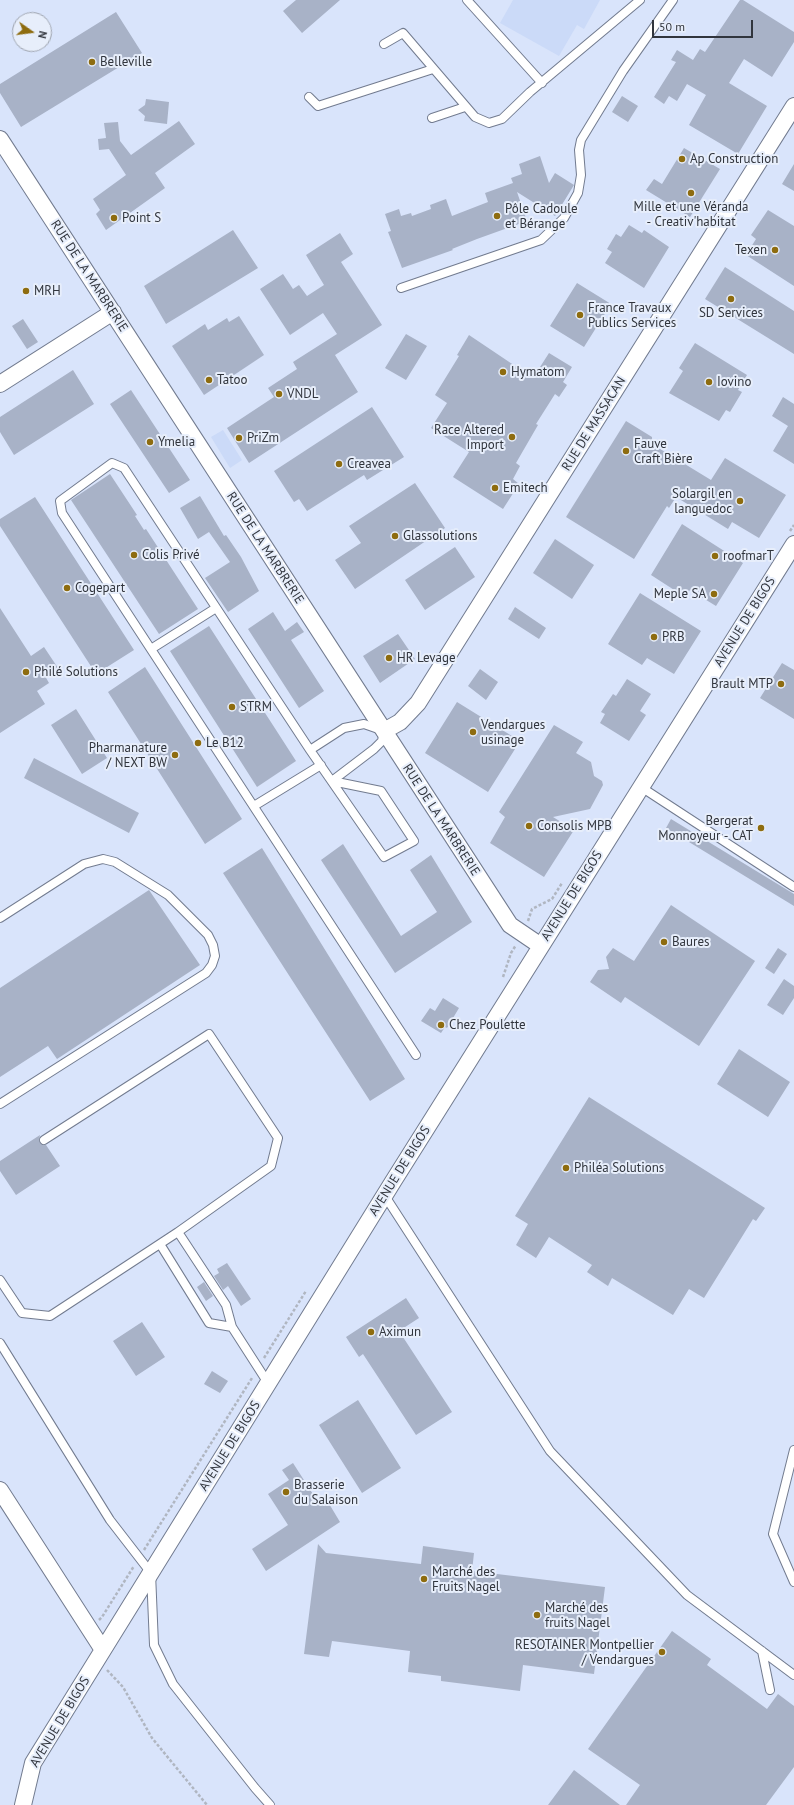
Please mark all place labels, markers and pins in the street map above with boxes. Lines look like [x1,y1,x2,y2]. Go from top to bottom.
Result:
place label: Belleville [100,54,152,70]
marker: Belleville [87,57,97,67]
place label: Ap Construction [690,151,778,167]
marker: Ap Construction [677,154,687,164]
marker: Mille et une Véranda - Creativ'habitat [686,188,696,198]
place label: Mille et une Véranda - Creativ'habitat [634,199,748,230]
place label: Pôle Cadoule et Bérange [505,201,578,232]
place label: Point S [122,210,161,226]
marker: Pôle Cadoule et Bérange [492,211,502,221]
marker: Point S [109,213,119,223]
place label: Texen [735,242,767,258]
marker: Texen [770,245,780,255]
place label: MRH [34,283,61,299]
marker: MRH [21,286,31,296]
marker: SD Services [726,294,736,304]
place label: France Travaux Publics Services [588,300,676,331]
place label: SD Services [699,305,763,321]
marker: France Travaux Publics Services [575,310,585,320]
place label: Hymatom [511,364,565,380]
marker: Hymatom [498,367,508,377]
place label: Tatoo [217,372,247,388]
place label: Iovino [717,374,751,390]
marker: Tatoo [204,375,214,385]
marker: Iovino [704,377,714,387]
place label: VNDL [287,386,318,402]
marker: VNDL [274,389,284,399]
place label: Race Altered Import [434,422,504,453]
place label: PriZm [247,430,279,446]
marker: Race Altered Import [507,432,517,442]
marker: PriZm [234,433,244,443]
place label: Ymelia [158,434,195,450]
place label: Fauve Craft Bière [634,436,693,467]
marker: Ymelia [145,437,155,447]
marker: Fauve Craft Bière [621,446,631,456]
place label: Creavea [347,456,391,472]
marker: Creavea [334,459,344,469]
place label: Emitech [503,480,548,496]
marker: Emitech [490,483,500,493]
place label: Solargil en languedoc [672,486,732,517]
marker: Solargil en languedoc [735,496,745,506]
place label: Glassolutions [403,528,477,544]
marker: Glassolutions [390,531,400,541]
place label: Colis Privé [142,547,200,563]
place label: roofmarT [723,548,774,564]
marker: Colis Privé [129,550,139,560]
marker: roofmarT [710,551,720,561]
place label: Cogepart [75,580,125,596]
marker: Cogepart [62,583,72,593]
place label: Meple SA [654,586,706,602]
marker: Meple SA [709,589,719,599]
place label: PRB [662,629,685,645]
marker: PRB [649,632,659,642]
place label: HR Levage [397,650,456,666]
marker: HR Levage [384,653,394,663]
place label: Philé Solutions [34,664,118,680]
marker: Philé Solutions [21,667,31,677]
place label: Brault MTP [711,676,773,692]
marker: Brault MTP [776,679,786,689]
place label: STRM [240,699,272,715]
marker: STRM [227,702,237,712]
place label: Vendargues usinage [481,717,545,748]
marker: Vendargues usinage [468,727,478,737]
place label: Le B12 [206,735,244,751]
marker: Le B12 [193,738,203,748]
place label: Pharmanature / NEXT BW [89,740,167,771]
marker: Pharmanature / NEXT BW [170,750,180,760]
place label: Bergerat Monnoyeur - CAT [658,813,753,844]
place label: Consolis MPB [537,818,612,834]
marker: Consolis MPB [524,821,534,831]
marker: Bergerat Monnoyeur - CAT [756,823,766,833]
place label: Baures [672,934,710,950]
marker: Baures [659,937,669,947]
place label: Chez Poulette [449,1017,526,1033]
marker: Chez Poulette [436,1020,446,1030]
place label: Philéa Solutions [574,1160,664,1176]
marker: Philéa Solutions [561,1163,571,1173]
place label: Aximun [379,1324,421,1340]
marker: Aximun [366,1327,376,1337]
place label: Brasserie du Salaison [294,1477,358,1508]
marker: Brasserie du Salaison [281,1487,291,1497]
place label: Marché des Fruits Nagel [432,1564,500,1595]
marker: Marché des Fruits Nagel [419,1574,429,1584]
place label: Marché des fruits Nagel [545,1600,610,1631]
marker: Marché des fruits Nagel [532,1610,542,1620]
place label: RESOTAINER Montpellier / Vendargues [515,1637,654,1668]
marker: RESOTAINER Montpellier / Vendargues [657,1647,667,1657]

